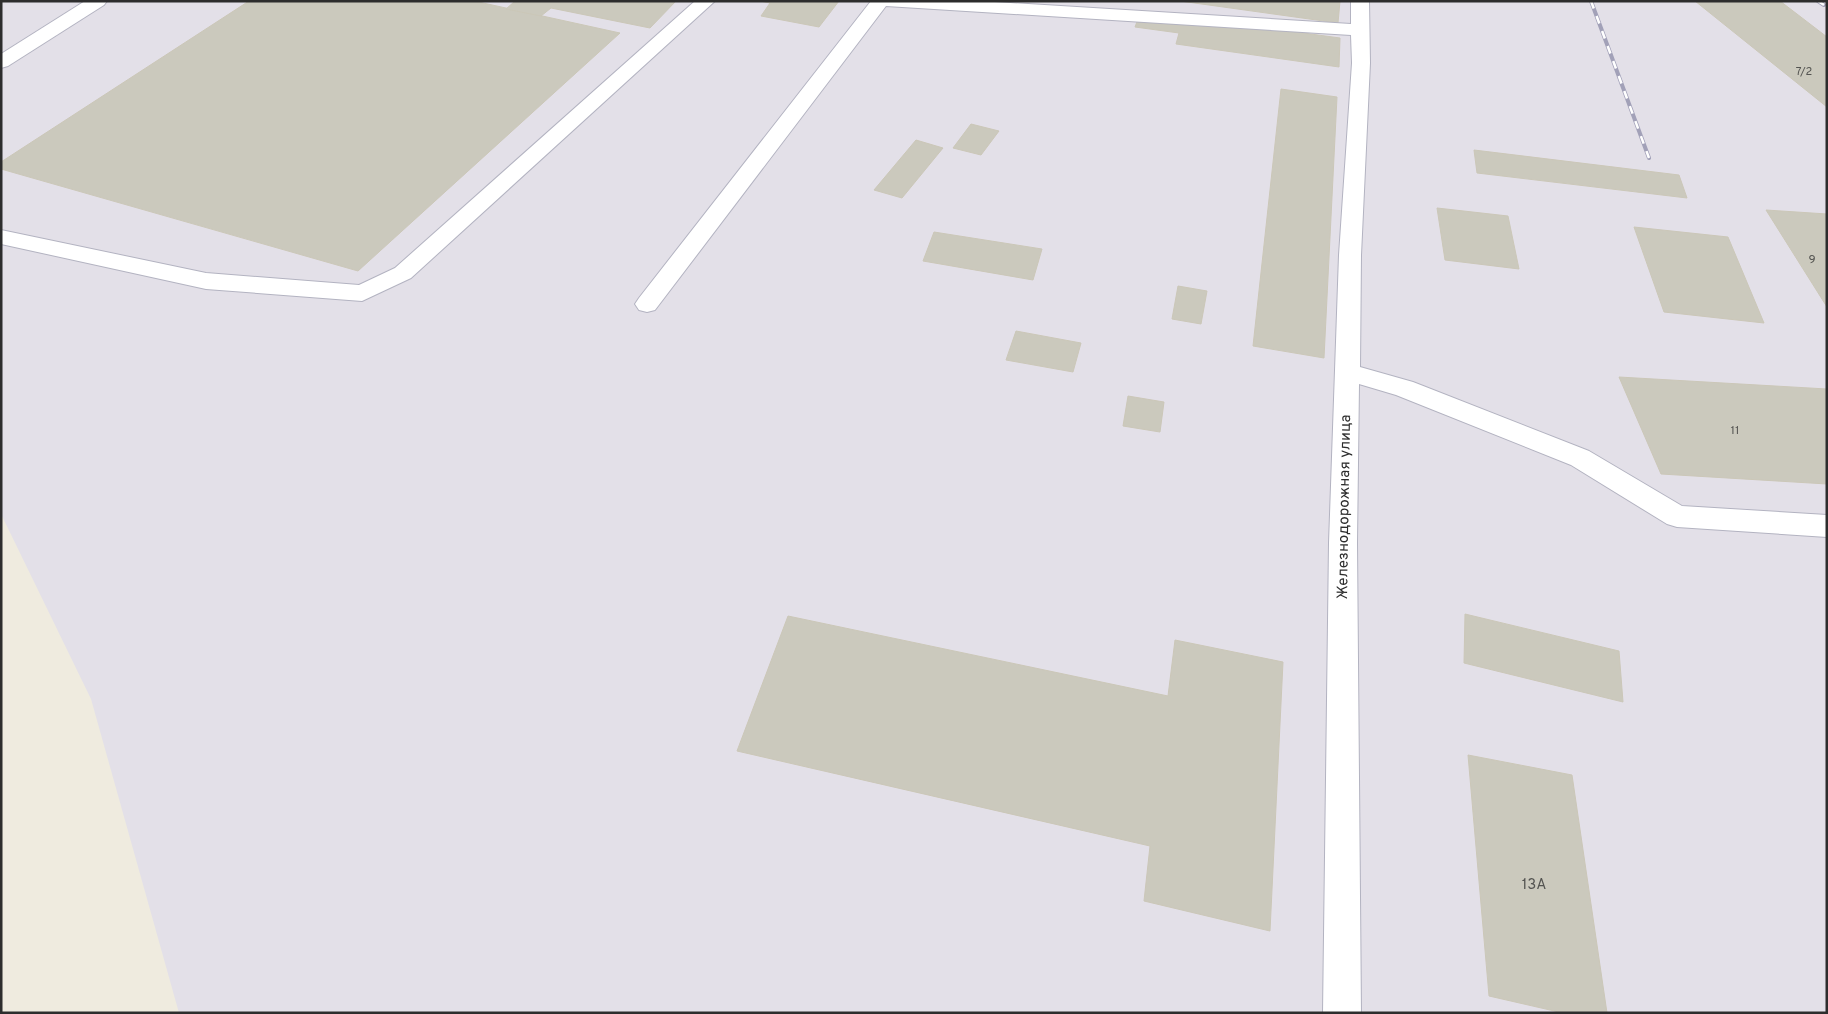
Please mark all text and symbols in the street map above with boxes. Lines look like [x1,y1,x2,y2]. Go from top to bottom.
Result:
house number: 7/2 [1796,65,1812,79]
house number: 9 [1808,252,1816,268]
street label: Железнодорожная улица [1334,414,1356,600]
house number: 11 [1731,423,1739,439]
house number: 13А [1522,876,1546,895]

